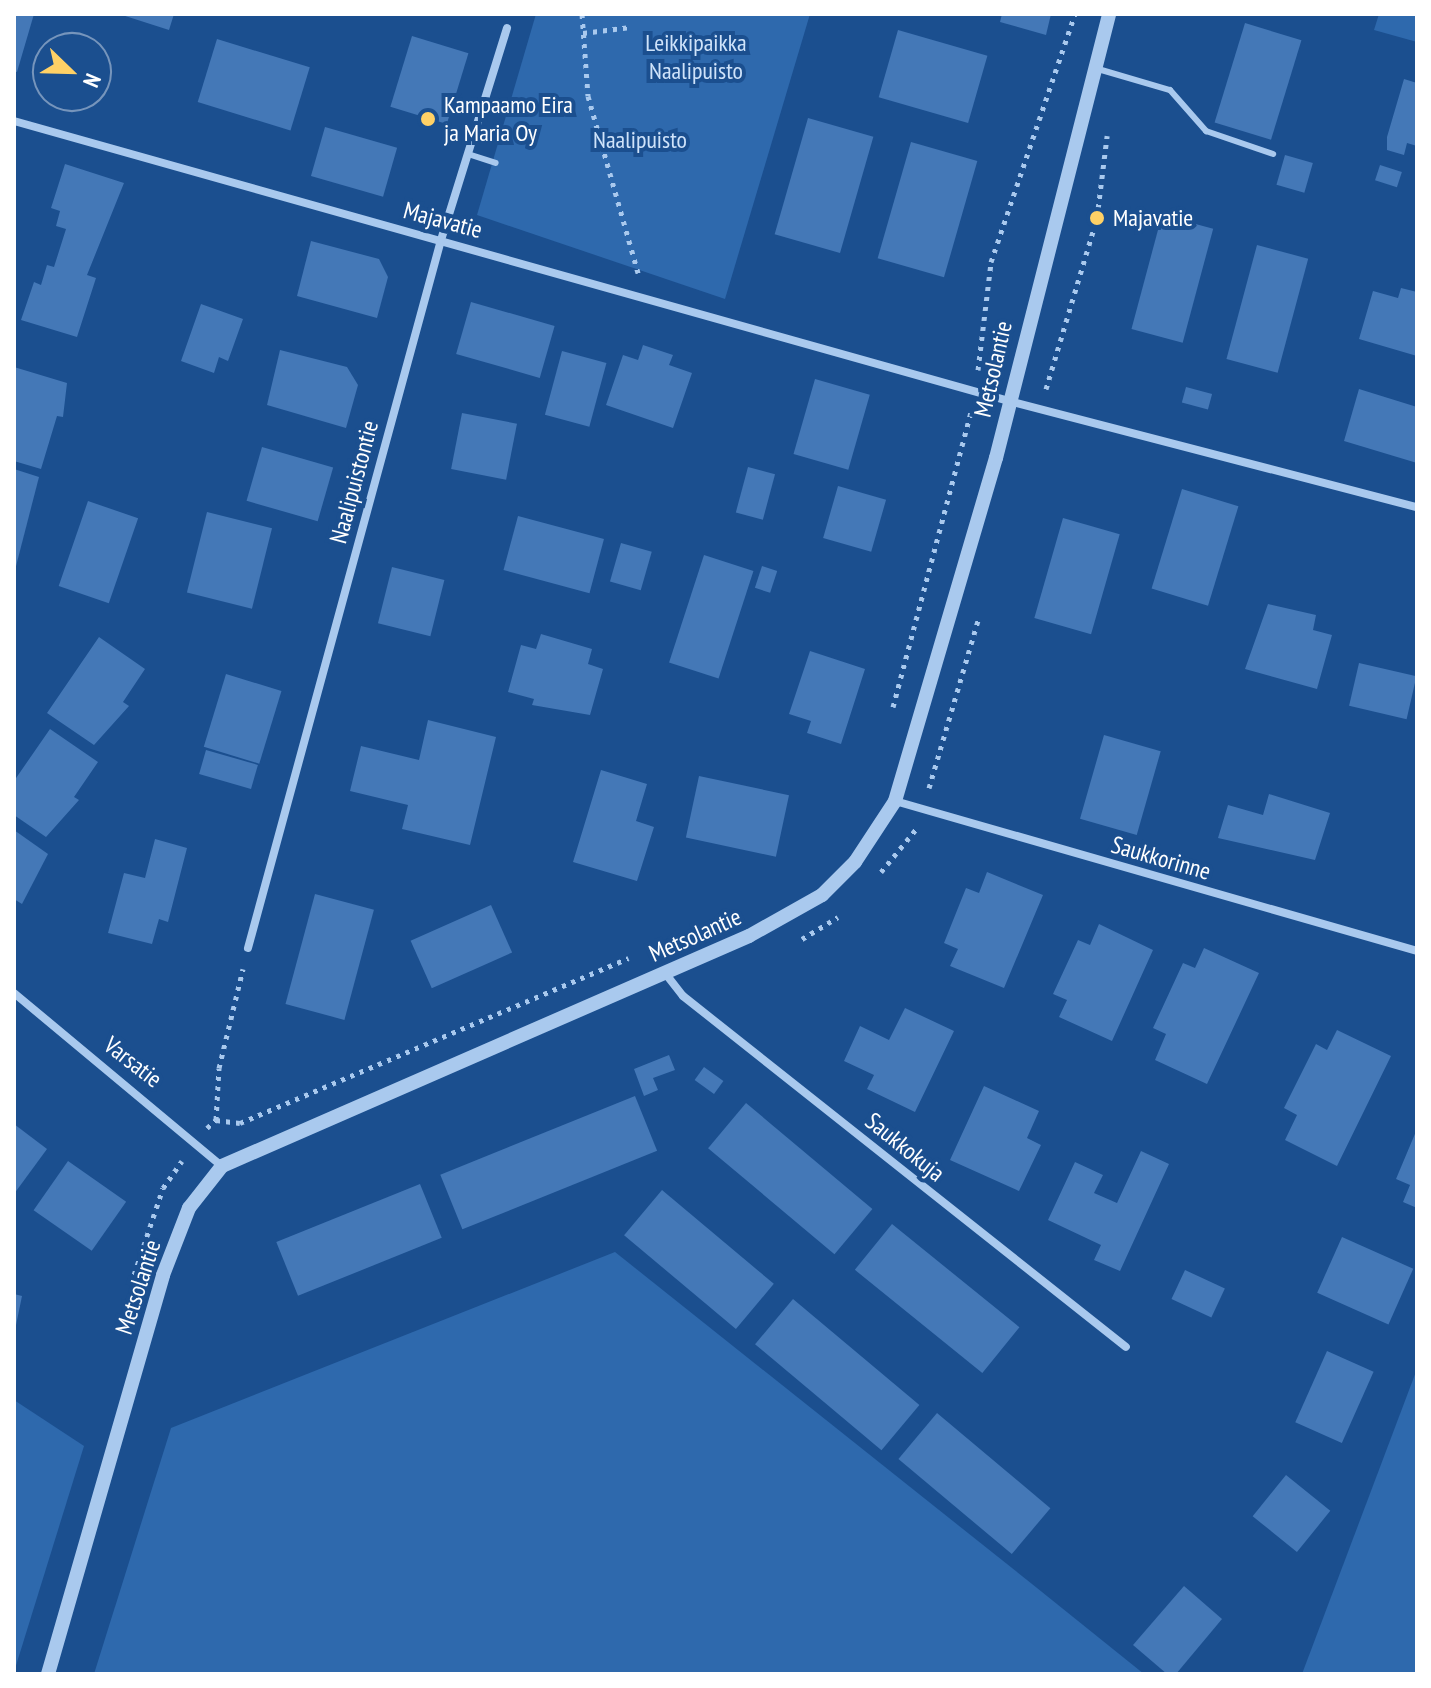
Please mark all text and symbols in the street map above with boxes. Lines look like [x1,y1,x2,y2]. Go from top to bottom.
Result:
park label: Leikkipaikka Naalipuisto [645,29,747,85]
north arrow [32,32,112,112]
text: N [77,70,107,92]
place label: Kampaamo Eira ja Maria Oy [444,91,573,147]
marker: Kampaamo Eira ja Maria Oy [419,110,437,128]
park label: Naalipuisto [593,126,687,154]
street label: Majavatie [401,196,485,244]
place label: Majavatie [1113,204,1193,232]
marker: Majavatie [1088,209,1106,227]
street label: Metsolantie [968,318,1018,420]
street label: Naalipuistontie [324,417,384,547]
street label: Saukkorinne [1108,830,1214,886]
street label: Metsolantie [645,902,745,968]
street label: Varsatie [98,1030,168,1094]
street label: Saukkokuja [860,1106,950,1188]
street label: Metsolantie [109,1236,167,1338]

